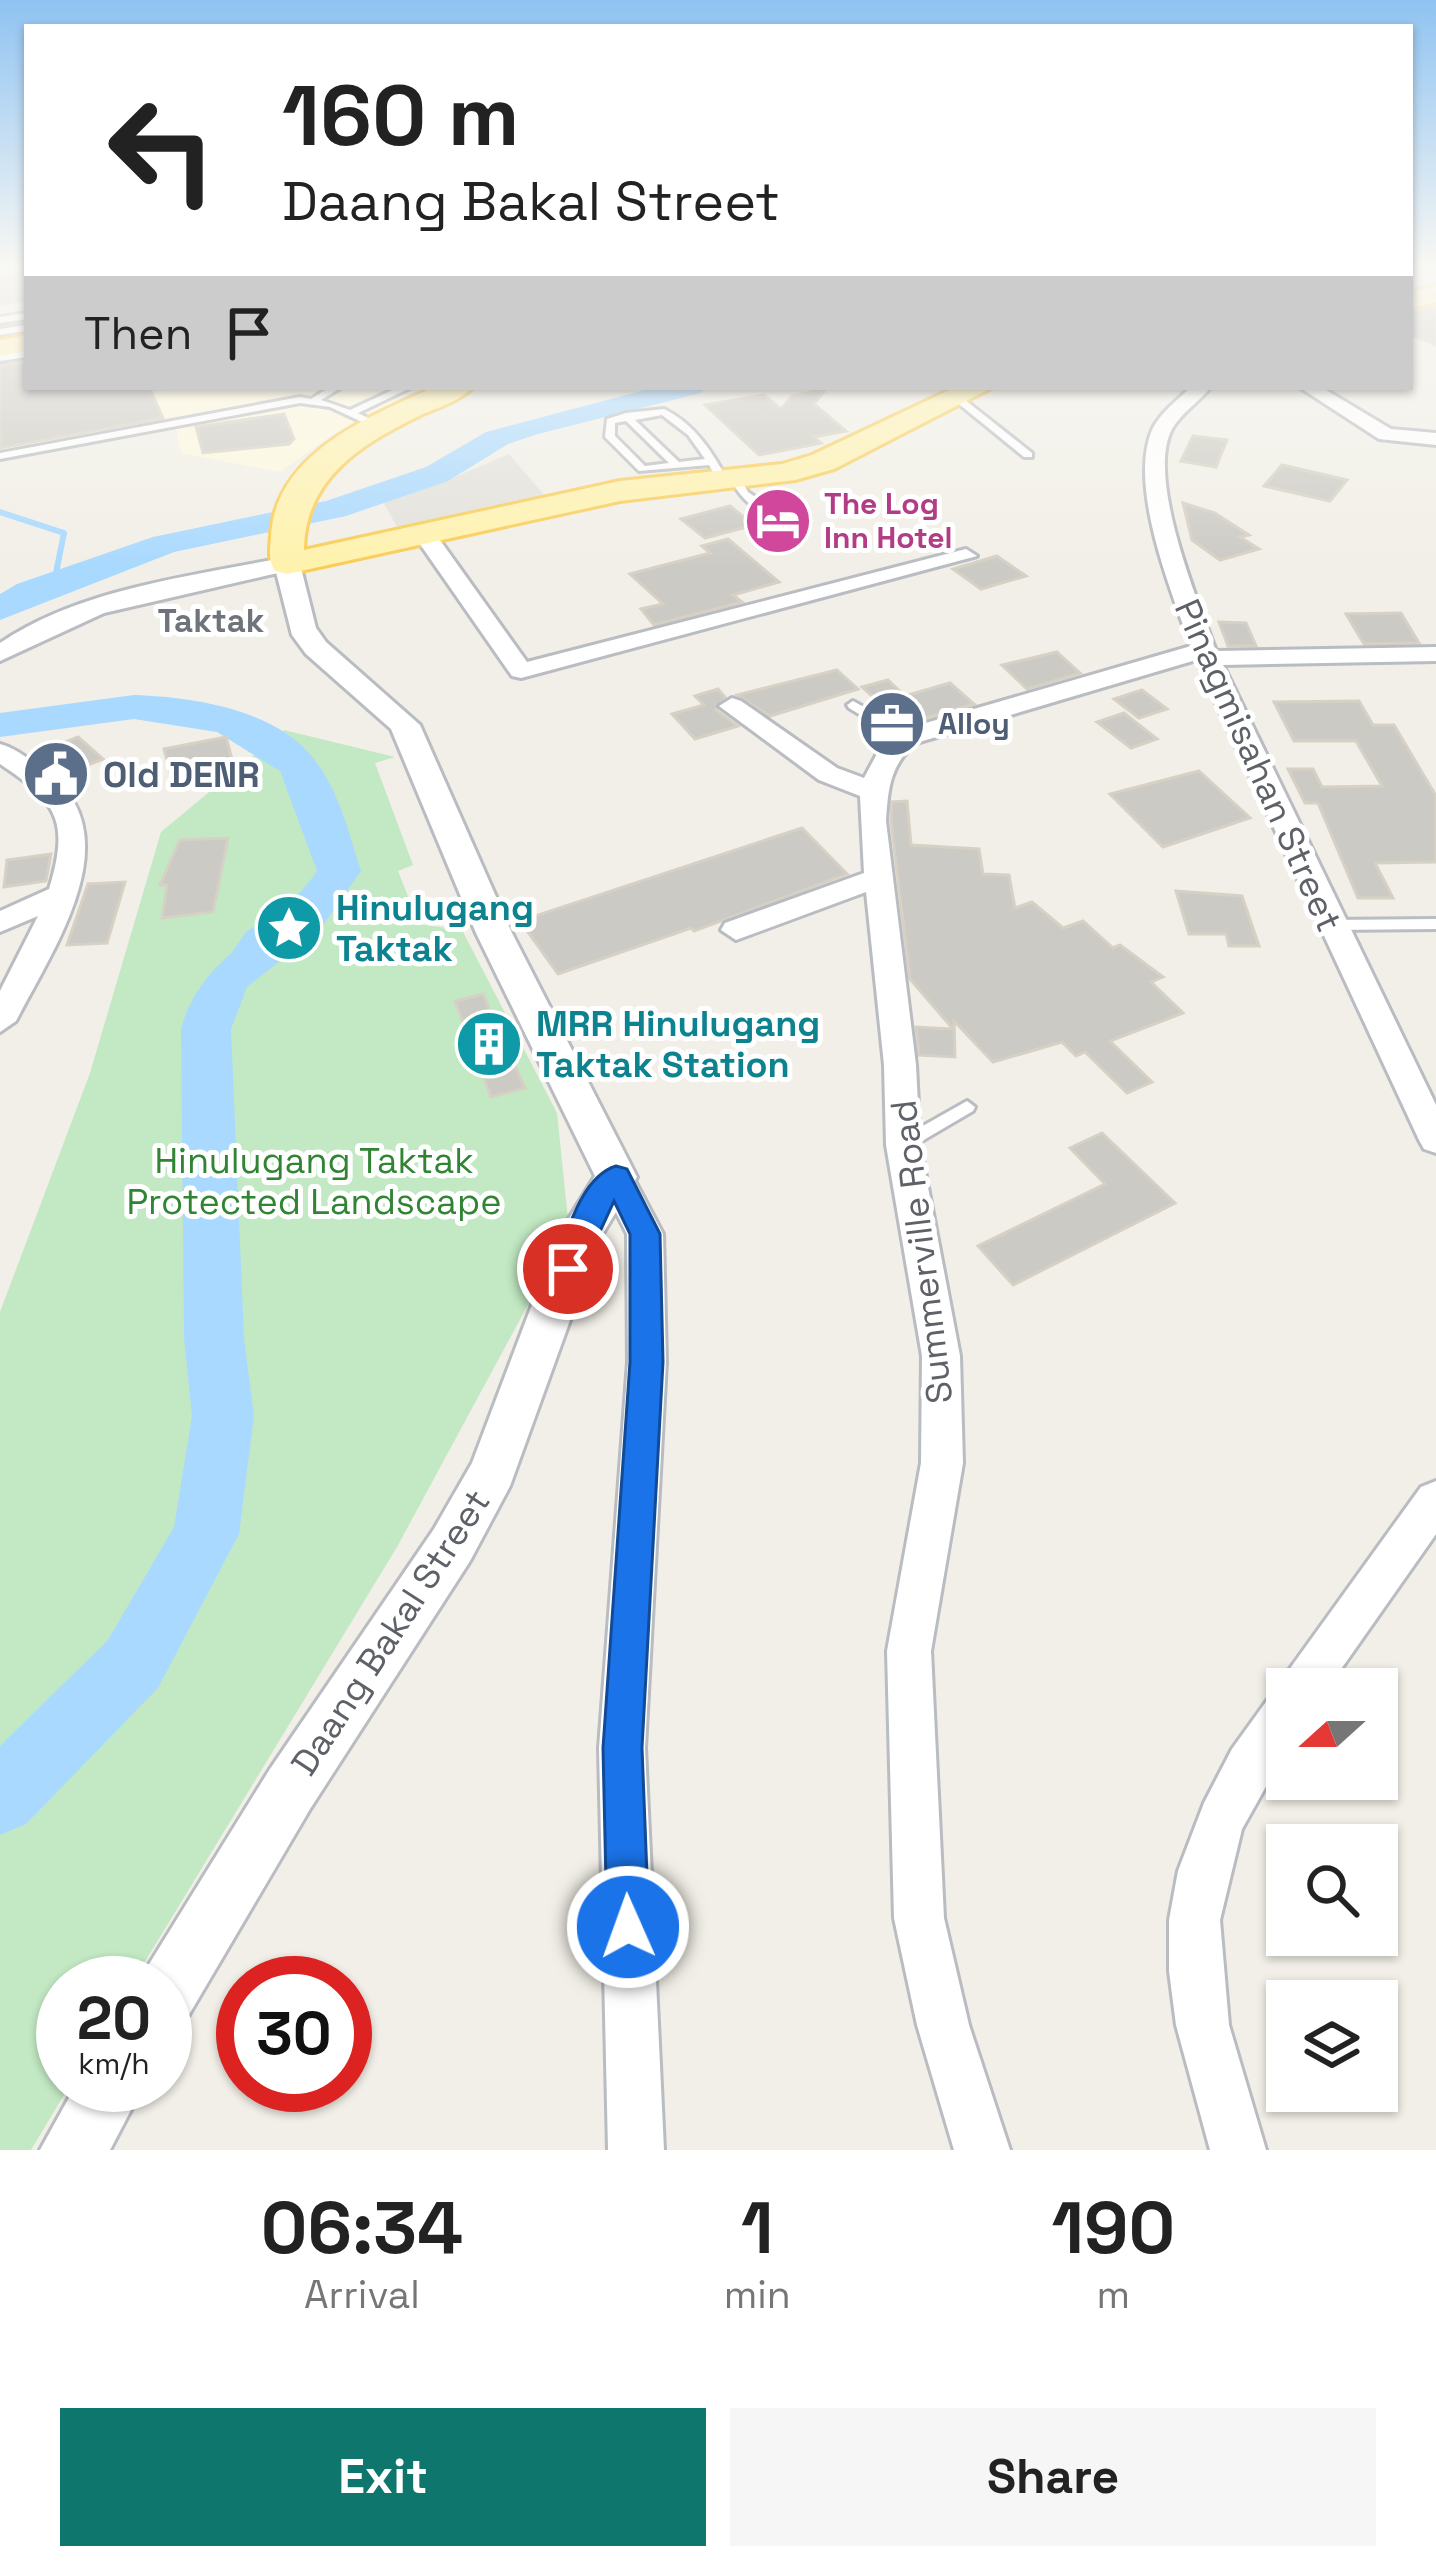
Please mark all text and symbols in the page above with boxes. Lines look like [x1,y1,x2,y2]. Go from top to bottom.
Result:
text: 160 m [282,62,519,170]
icon: left [84,72,240,228]
text: Daang Bakal Street [282,167,780,236]
icon: arrive [216,300,282,366]
text: Then [84,305,192,362]
place label: The Log Inn Hotel [824,484,953,557]
hotel icon: The Log Inn Hotel [743,486,813,556]
street label: Pinagmisahan Street [1164,592,1352,939]
district label: Taktak [158,600,265,642]
office icon: Alloy [857,689,927,759]
place label: Alloy [938,704,1010,743]
public building icon: Old DENR [21,739,91,809]
place label: Old DENR [103,752,260,798]
place label: Hinulugang Taktak [336,885,534,972]
place icon: Hinulugang Taktak [254,893,324,963]
place label: MRR Hinulugang Taktak Station [536,1001,820,1088]
building icon: MRR Hinulugang Taktak Station [454,1009,524,1079]
street label: Summerville Road [881,1097,963,1406]
park label: Hinulugang Taktak Protected Landscape [126,1138,502,1225]
pin [517,1218,619,1320]
icon: arrive [535,1236,601,1302]
street label: Daang Bakal Street [281,1481,501,1784]
north arrow [1266,1668,1398,1800]
map controls [1266,1668,1398,2112]
button: search [1266,1824,1398,1956]
position arrow [565,1864,691,1990]
speed limit sign: 30 [216,1956,372,2112]
text: 20 [77,1980,151,2057]
button: layers [1266,1980,1398,2112]
text: km/h [78,2044,150,2083]
text: 06:34 [261,2182,463,2274]
text: 1 [741,2182,774,2274]
text: 190 [1052,2182,1175,2274]
text: Arrival [304,2270,420,2319]
text: min [724,2270,791,2319]
text: m [1097,2270,1130,2319]
button: Exit [60,2408,706,2546]
button: Share [730,2408,1376,2546]

